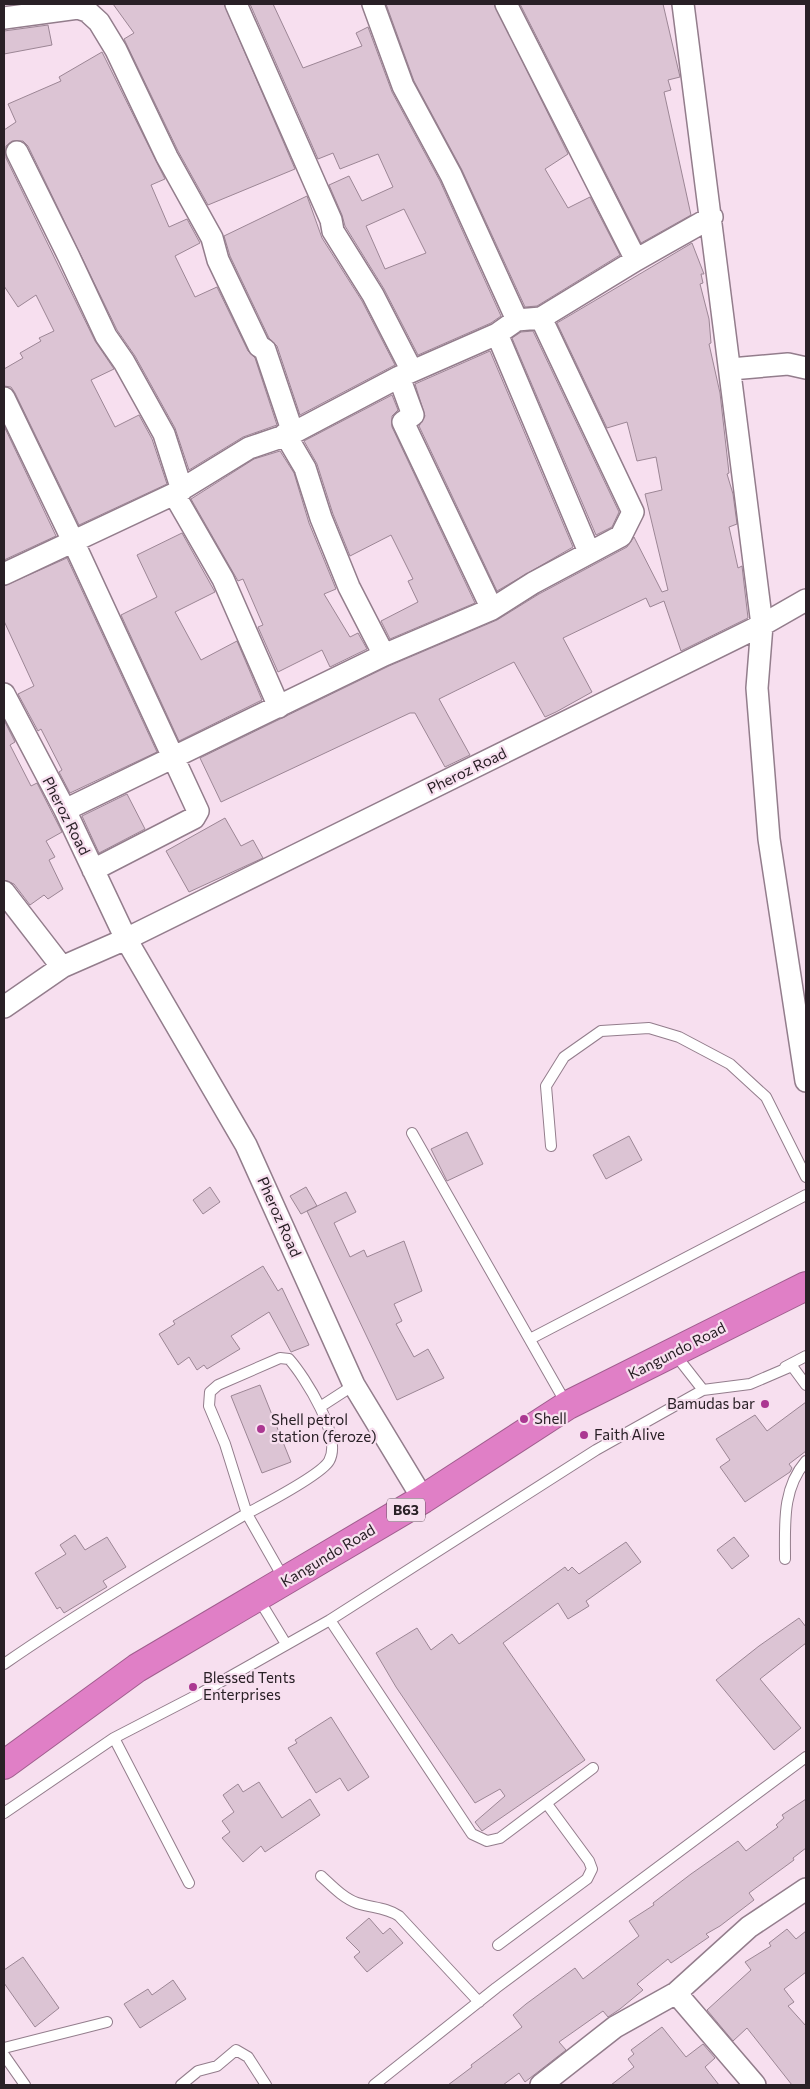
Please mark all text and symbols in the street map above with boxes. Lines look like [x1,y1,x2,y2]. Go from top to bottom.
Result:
street label: Pheroz Road [424,743,509,797]
street label: Pheroz Road [39,773,94,858]
street label: Pheroz Road [254,1174,306,1260]
street label: Kangundo Road [625,1318,728,1382]
place label: Bamudas bar [667,1394,755,1412]
marker: Bamudas bar [759,1398,771,1410]
place label: Shell [534,1409,567,1427]
place label: Shell petrol station (feroze) [271,1410,376,1445]
marker: Shell [518,1413,530,1425]
marker: Shell petrol station (feroze) [255,1423,267,1435]
place label: Faith Alive [594,1425,665,1443]
marker: Faith Alive [578,1429,590,1441]
road number: B63 [387,1498,425,1522]
street label: Kangundo Road [277,1520,378,1590]
place label: Blessed Tents Enterprises [203,1668,296,1703]
marker: Blessed Tents Enterprises [187,1681,199,1693]

